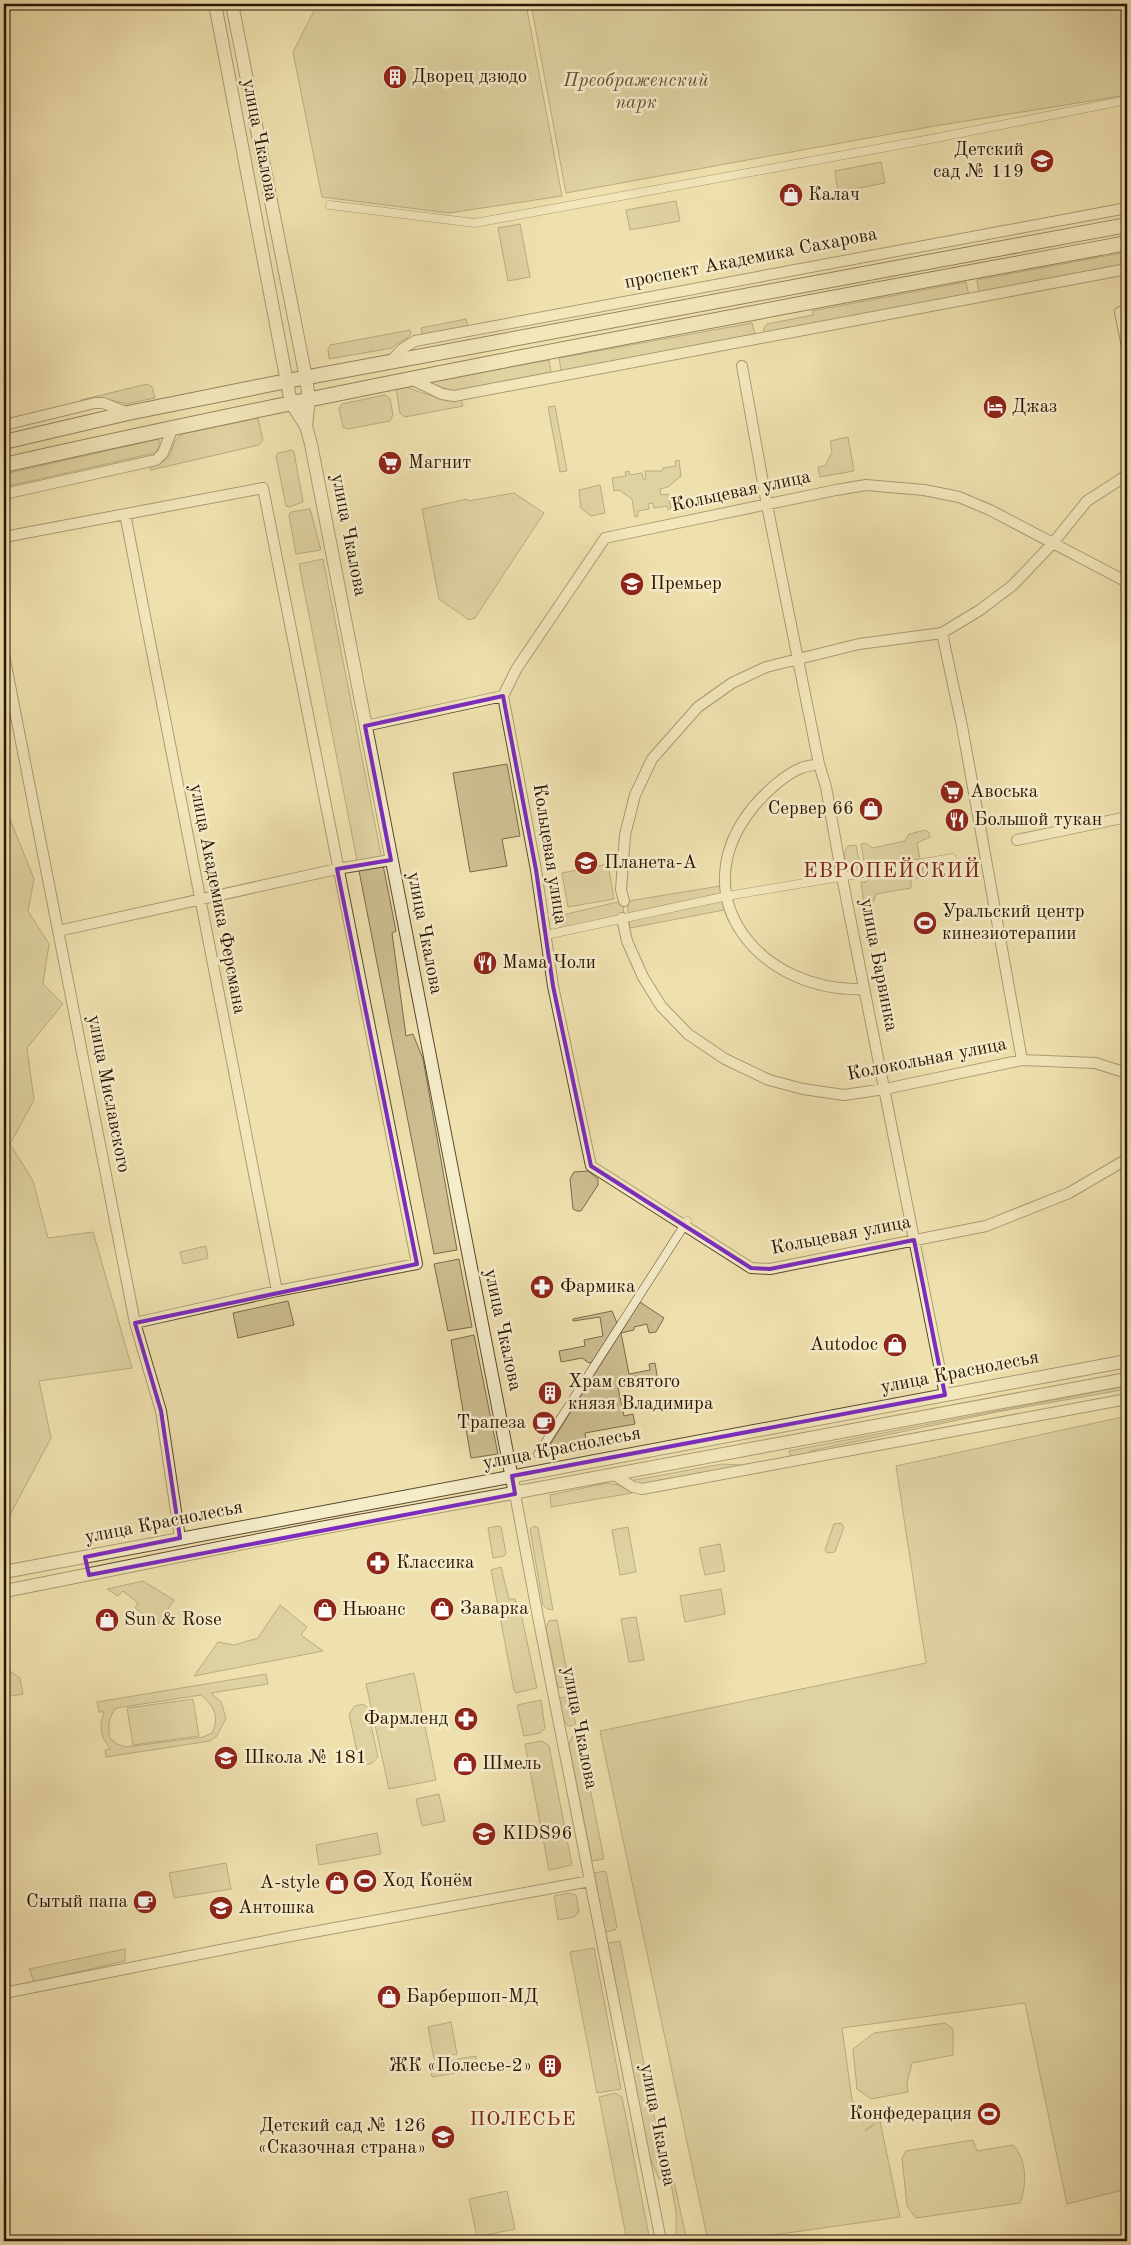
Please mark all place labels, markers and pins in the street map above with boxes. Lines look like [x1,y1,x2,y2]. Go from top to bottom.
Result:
building icon: Дворец дзюдо [382,64,408,90]
place label: Дворец дзюдо [412,68,527,87]
place label: Детский сад № 119 [933,141,1024,182]
school or university icon: Детский сад № 119 [1029,148,1055,174]
shop icon: Калач [778,182,804,208]
place label: Калач [808,186,860,205]
hotel icon: Джаз [982,394,1008,420]
place label: Джаз [1012,398,1057,417]
supermarket icon: Магнит [377,450,403,476]
place label: Магнит [408,454,471,473]
school or university icon: Премьер [619,571,645,597]
place label: Премьер [650,575,722,594]
supermarket icon: Авоська [939,779,965,805]
place label: Авоська [970,783,1039,802]
shop icon: Сервер 66 [858,796,884,822]
place label: Сервер 66 [768,800,854,819]
restaurant icon: Большой тукан [944,807,970,833]
place label: Большой тукан [974,811,1102,830]
school or university icon: Планета-А [573,850,599,876]
place label: Планета-А [604,854,697,873]
place label: Уральский центр кинезиотерапии [942,903,1085,944]
sports icon: Уральский центр кинезиотерапии [912,910,938,936]
restaurant icon: Мама Чоли [472,950,498,976]
place label: Мама Чоли [502,954,596,973]
pharmacy icon: Фармика [529,1274,555,1300]
place label: Фармика [560,1278,636,1297]
shop icon: Autodoc [882,1332,908,1358]
place label: Autodoc [810,1336,878,1355]
place label: Храм святого князя Владимира [568,1373,714,1414]
building icon: Храм святого князя Владимира [537,1380,563,1406]
cafe icon: Трапеза [531,1410,557,1436]
place label: Трапеза [456,1414,527,1433]
pharmacy icon: Классика [365,1550,391,1576]
place label: Классика [396,1554,475,1573]
shop icon: Заварка [429,1596,455,1622]
shop icon: Ньюанс [312,1597,338,1623]
place label: Заварка [460,1600,529,1619]
place label: Ньюанс [342,1601,406,1620]
shop icon: Sun & Rose [94,1607,120,1633]
place label: Sun & Rose [124,1611,222,1630]
pharmacy icon: Фармленд [453,1706,479,1732]
place label: Фармленд [364,1710,449,1729]
school or university icon: Школа № 181 [213,1745,239,1771]
place label: Школа № 181 [244,1749,367,1768]
shop icon: Шмель [452,1751,478,1777]
place label: Шмель [482,1755,541,1774]
school or university icon: KIDS96 [471,1821,497,1847]
place label: KIDS96 [502,1825,573,1844]
sports icon: Ход Конём [352,1868,378,1894]
shop icon: A-style [324,1870,350,1896]
place label: Ход Конём [382,1872,473,1891]
place label: A-style [260,1874,320,1893]
cafe icon: Сытый папа [132,1889,158,1915]
place label: Сытый папа [26,1893,129,1912]
school or university icon: Антошка [208,1895,234,1921]
place label: Антошка [238,1899,315,1918]
shop icon: Барбершоп-МД [376,1984,402,2010]
place label: Барбершоп-МД [406,1988,538,2007]
building icon: ЖК «Полесье-2» [537,2053,563,2079]
place label: ЖК «Полесье-2» [389,2057,532,2076]
sports icon: Конфедерация [976,2101,1002,2127]
place label: Конфедерация [849,2105,972,2124]
place label: Детский сад № 126 «Сказочная страна» [258,2117,426,2158]
school or university icon: Детский сад № 126 «Сказочная страна» [430,2124,456,2150]

